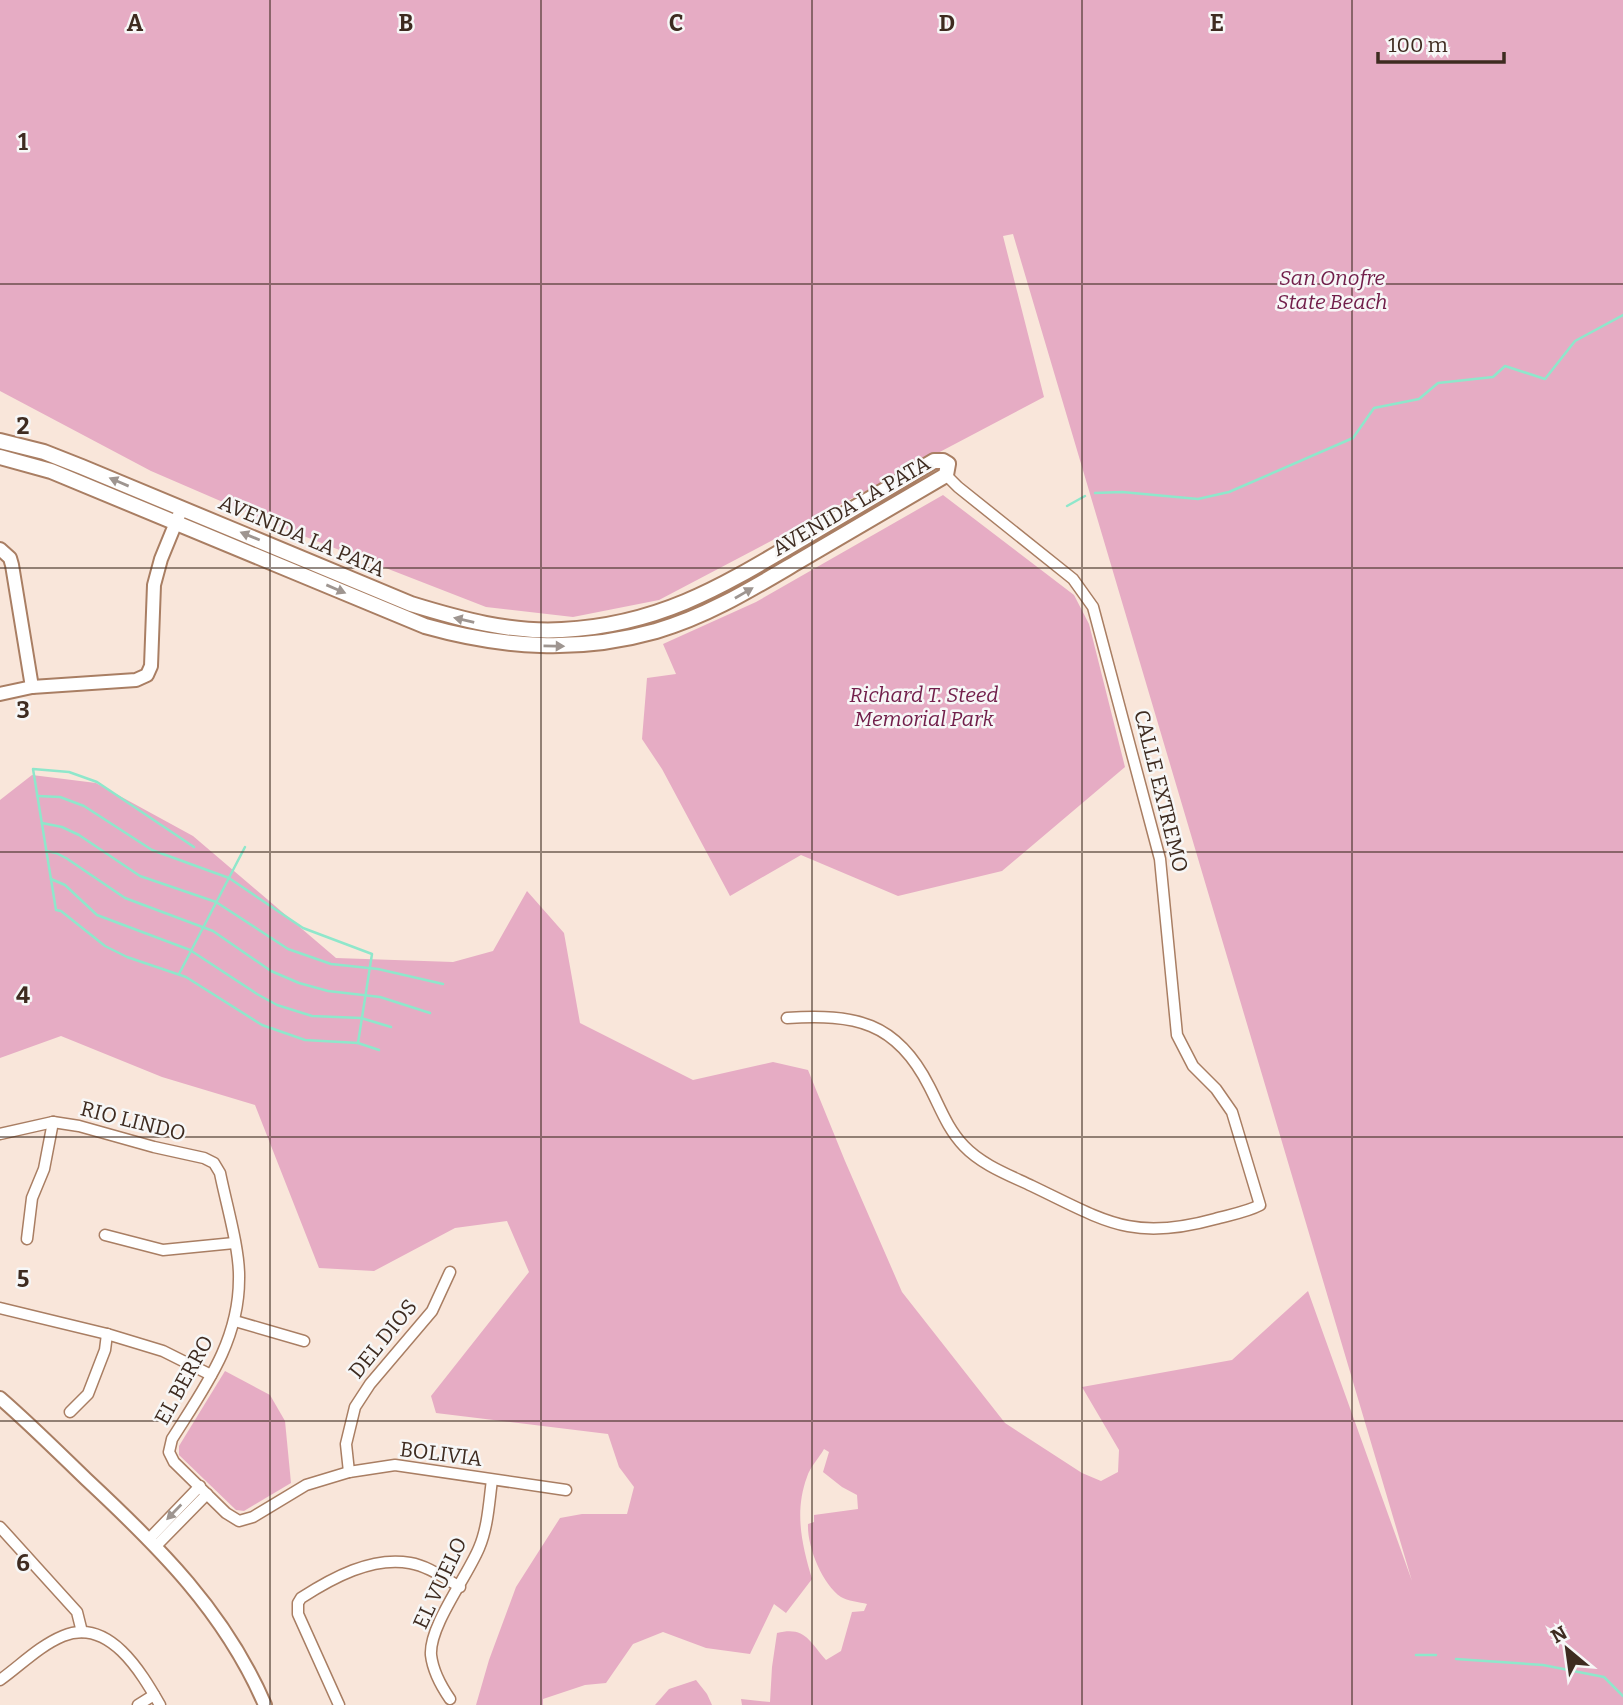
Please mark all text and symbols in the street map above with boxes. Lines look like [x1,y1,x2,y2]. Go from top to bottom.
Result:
text: A [127,9,144,37]
text: B [399,9,413,37]
text: C [669,9,683,37]
text: D [939,9,955,37]
text: E [1210,9,1224,37]
scale bar [1378,21,1504,65]
text: 100 m [1388,32,1448,58]
text: 1 [18,128,28,156]
park label: San Onofre State Beach [1277,265,1387,315]
text: 2 [17,412,30,440]
street label: AVENIDA LA PATA [767,450,935,562]
one-way arrow [109,476,130,487]
street label: AVENIDA LA PATA [215,489,389,583]
one-way arrow [240,530,260,542]
one-way arrow [326,583,347,594]
one-way arrow [735,587,754,599]
one-way arrow [453,614,475,625]
one-way arrow [543,640,565,651]
park label: Richard T. Steed Memorial Park [849,682,999,732]
text: 3 [16,696,30,724]
street label: CALLE EXTREMO [1128,707,1194,875]
text: 4 [16,981,30,1009]
street label: RIO LINDO [78,1095,188,1147]
text: 5 [17,1265,29,1293]
street label: DEL DIOS [343,1294,423,1384]
street label: EL BERRO [149,1331,219,1429]
street label: BOLIVIA [398,1436,484,1472]
one-way arrow [166,1504,183,1521]
street label: EL VUELO [407,1533,473,1633]
text: 6 [16,1549,30,1577]
north arrow [1532,1614,1602,1684]
text: N [1547,1621,1571,1648]

